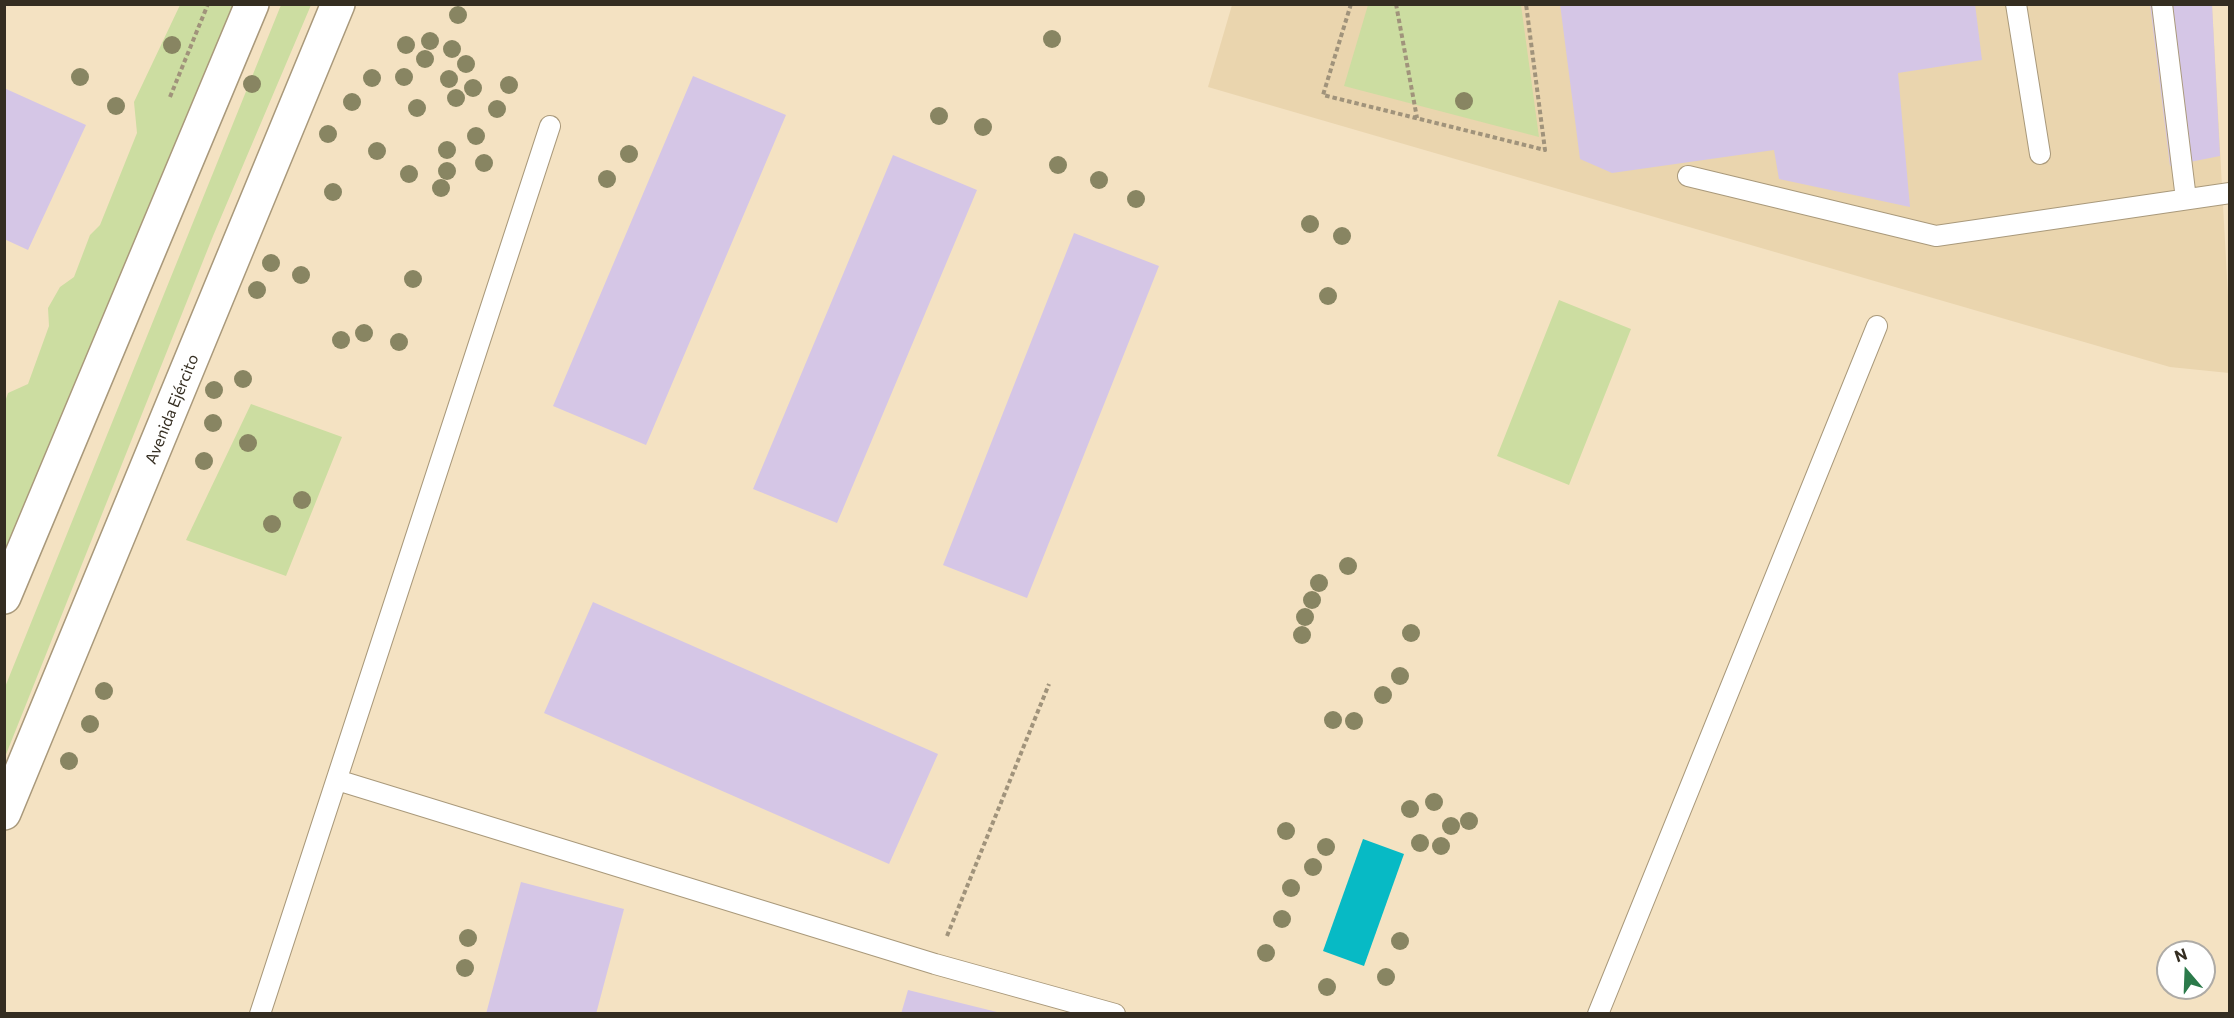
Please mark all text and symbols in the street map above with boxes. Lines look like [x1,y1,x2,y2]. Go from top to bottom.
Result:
street label: Avenida Ejército [141,351,203,467]
north arrow [2156,940,2216,1000]
text: N [2172,943,2189,965]

